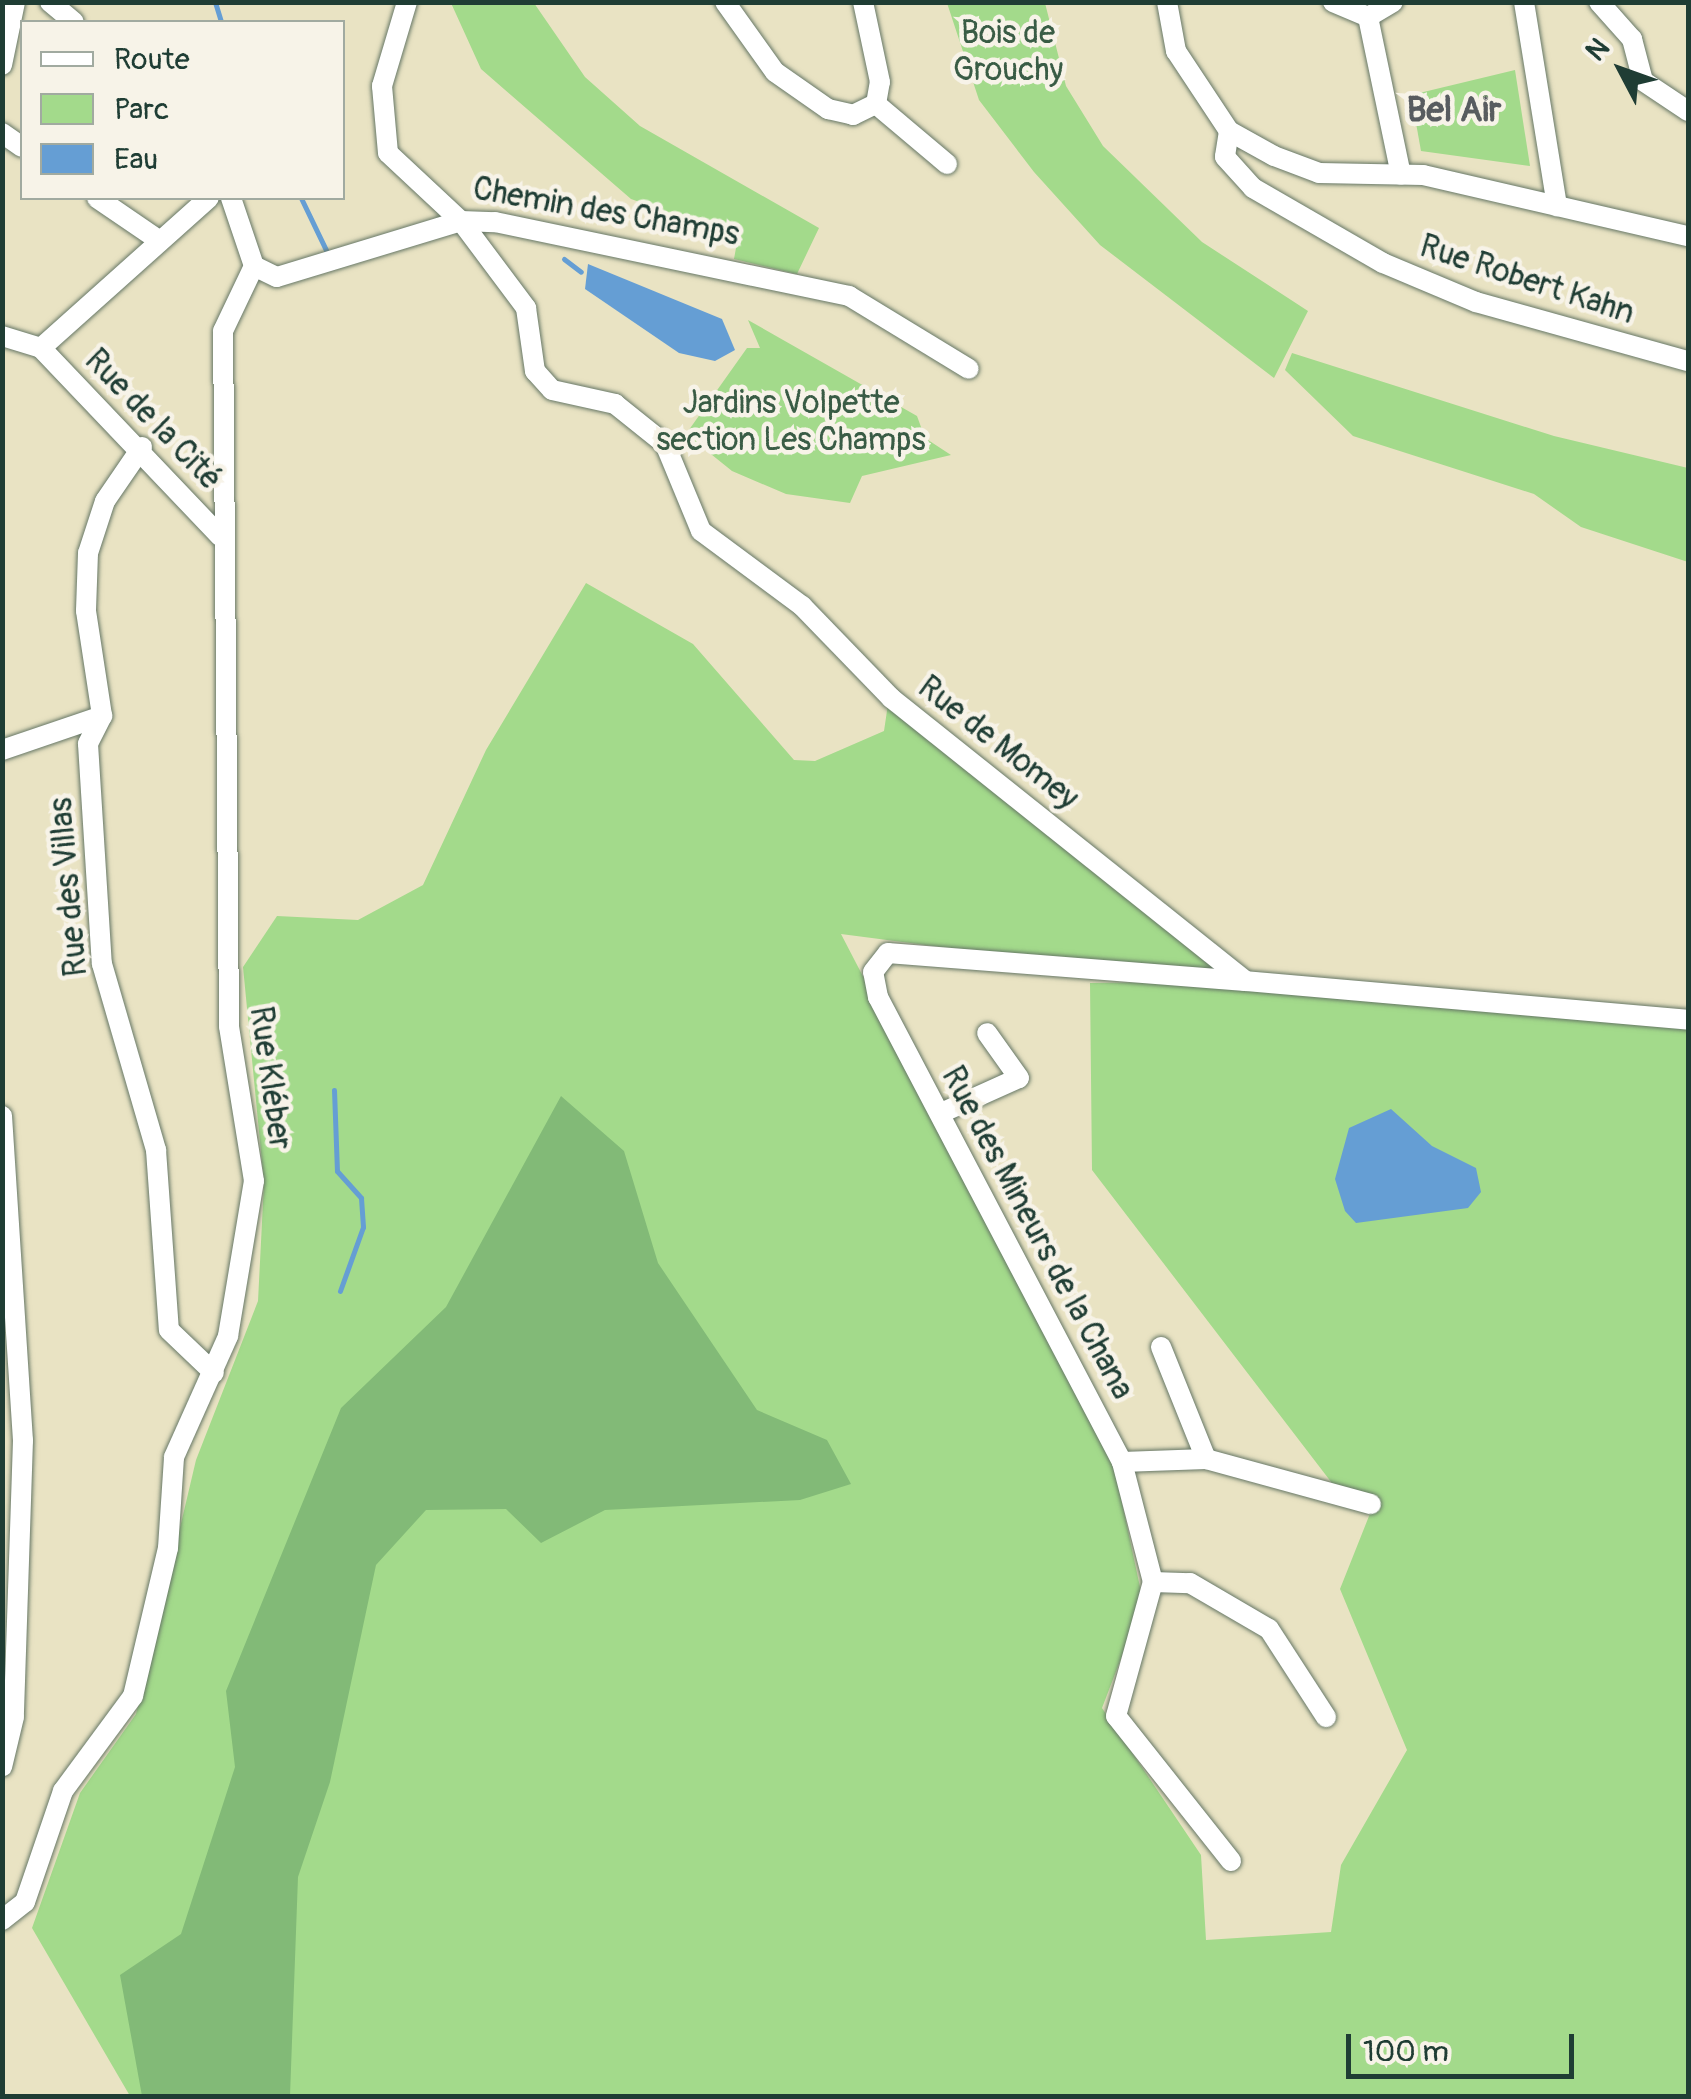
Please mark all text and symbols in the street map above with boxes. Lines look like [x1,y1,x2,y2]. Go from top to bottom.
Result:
park label: Bois de Grouchy [953,15,1063,90]
legend [20,20,345,200]
north arrow [1571,20,1671,120]
text: N [1579,31,1617,69]
text: Route [114,41,189,78]
district label: Bel Air [1407,89,1501,131]
text: Parc [114,91,169,128]
text: Eau [114,141,158,178]
street label: Chemin des Champs [470,170,742,254]
street label: Rue Robert Kahn [1415,227,1639,333]
street label: Rue de la Cité [76,342,230,498]
park label: Jardins Volpette section Les Champs [656,385,926,460]
street label: Rue de Momey [910,668,1086,818]
street label: Rue des Villas [42,796,96,978]
street label: Rue Kléber [241,1004,299,1152]
street label: Rue des Mineurs de la Chana [933,1060,1141,1406]
scale bar [1351,2014,1578,2076]
text: 100 m [1363,2033,1449,2070]

